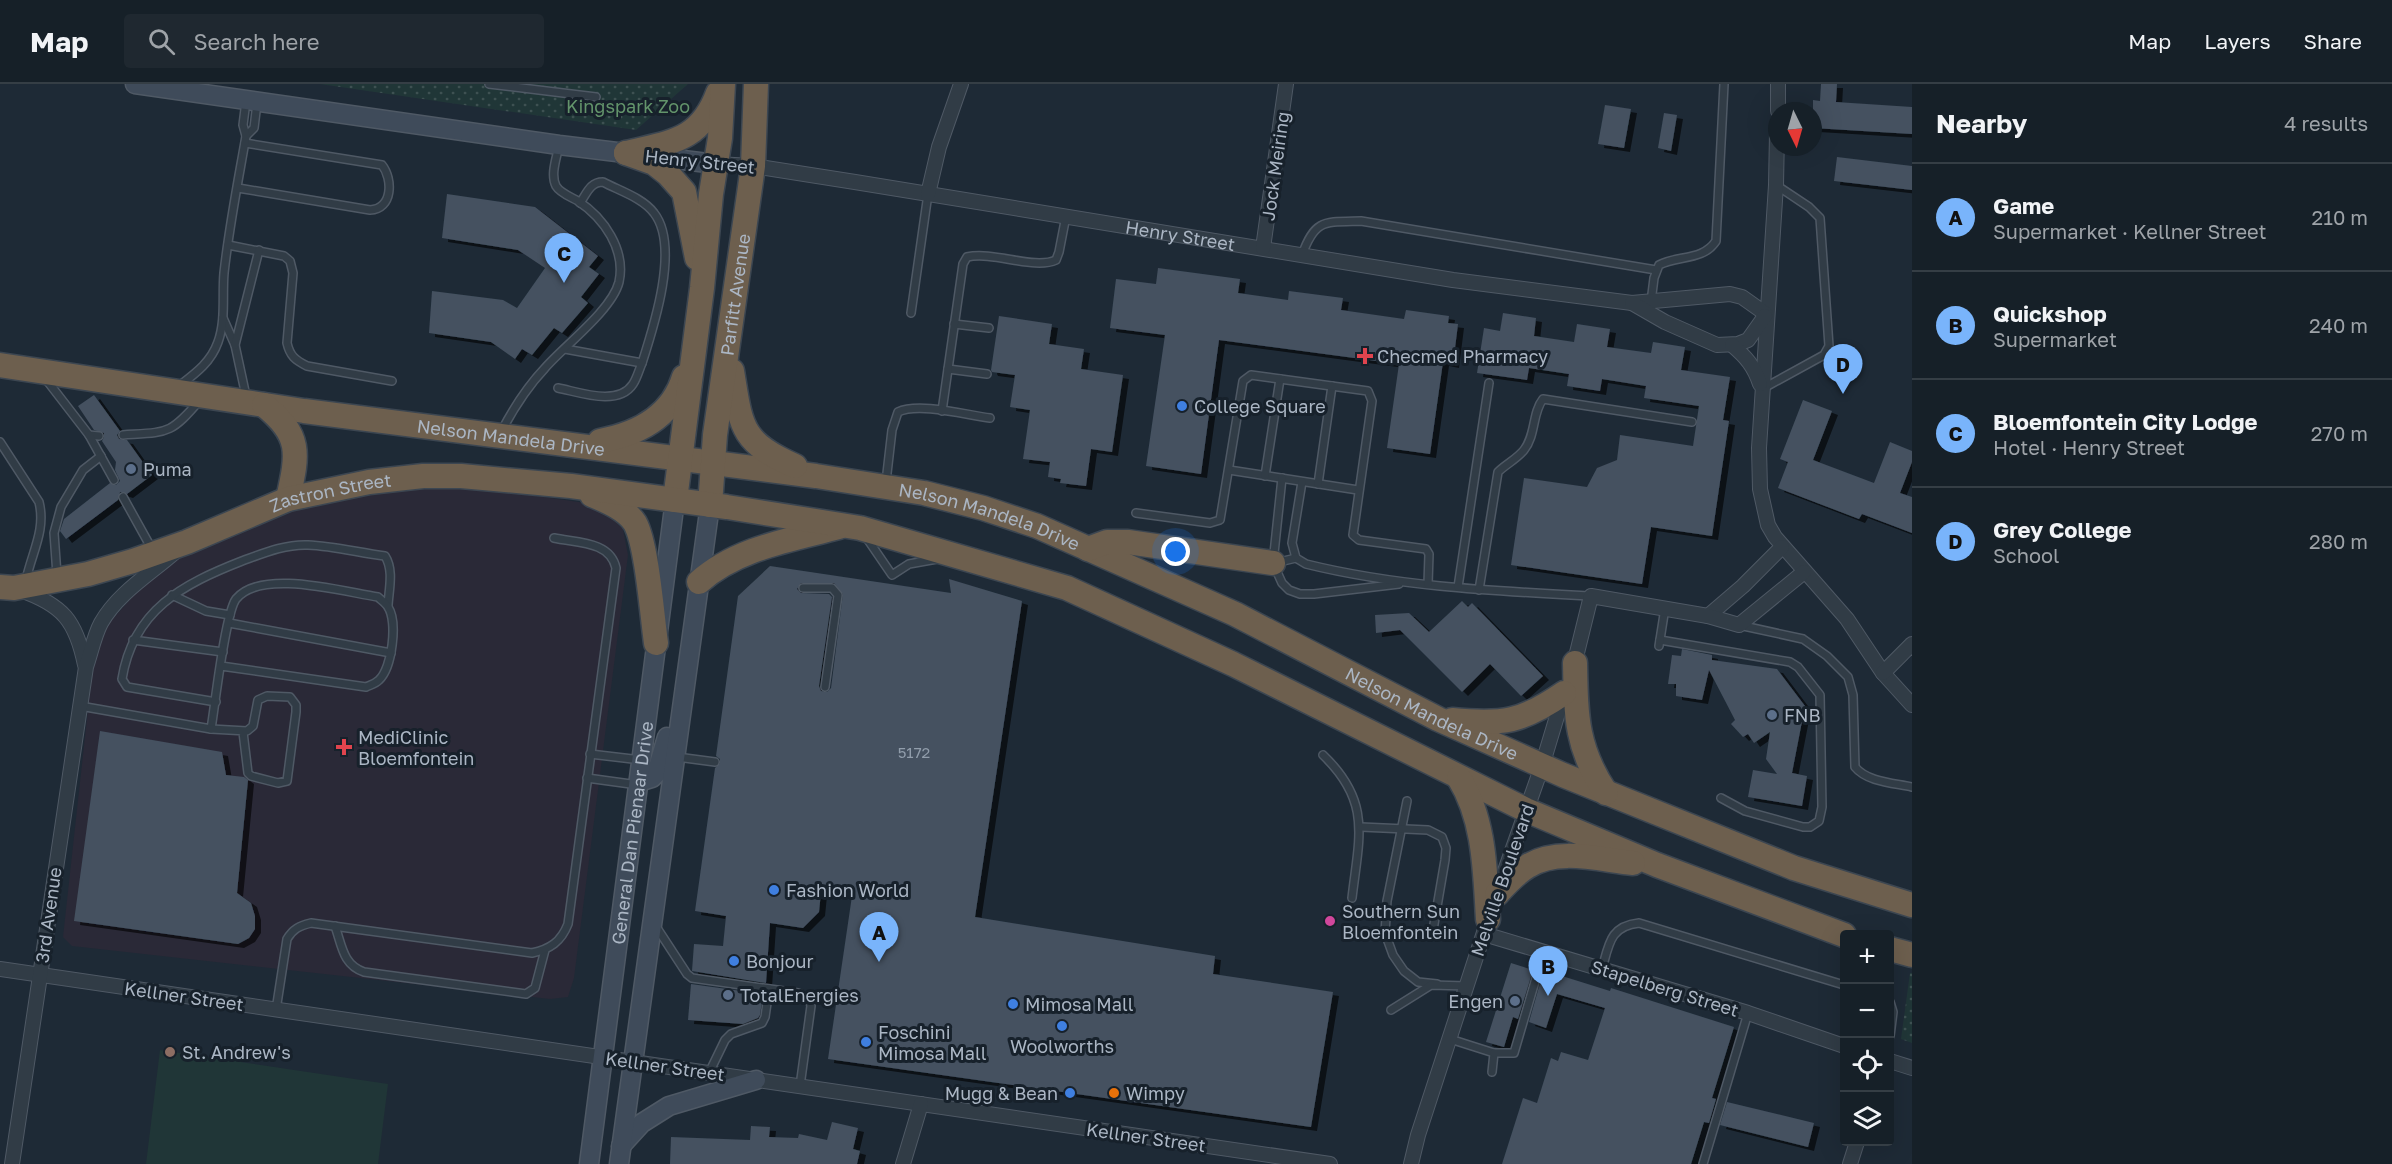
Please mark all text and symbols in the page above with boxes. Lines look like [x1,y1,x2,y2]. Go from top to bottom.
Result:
search box [124,14,544,68]
text: Map [30,25,88,58]
icon: search [145,25,178,58]
text: Search here [193,28,319,55]
text: Map [2128,28,2171,54]
text: Layers [2204,28,2271,54]
text: Share [2304,28,2362,54]
park label: Kingspark Zoo [566,95,690,117]
north arrow [1768,102,1822,156]
text: Nearby [1936,108,2027,139]
street label: Jock Meiring [1256,110,1294,222]
text: 4 results [2284,111,2368,135]
street label: Henry Street [644,144,756,178]
text: Game [1993,192,2054,219]
text: A [1948,205,1963,229]
text: 210 m [2312,205,2368,229]
street label: Henry Street [1124,216,1237,255]
text: Supermarket · Kellner Street [1993,219,2267,243]
street label: Parfitt Avenue [715,232,754,357]
pin: C [544,234,584,283]
text: Quickshop [1993,300,2107,327]
text: B [1948,313,1963,337]
text: 240 m [2309,313,2368,337]
text: Supermarket [1993,327,2117,351]
pin: D [1824,344,1862,394]
place label: Checmed Pharmacy [1377,345,1548,367]
marker: Checmed Pharmacy [1358,349,1372,363]
place label: College Square [1194,395,1326,417]
marker: College Square [1175,399,1189,413]
text: Bloemfontein City Lodge [1993,408,2257,435]
street label: Nelson Mandela Drive [416,414,606,460]
text: C [1948,421,1963,445]
text: 270 m [2311,421,2368,445]
text: Hotel · Henry Street [1993,435,2185,459]
place label: Puma [143,458,192,480]
marker: Puma [124,462,138,476]
street label: Zastron Street [266,469,392,517]
street label: Nelson Mandela Drive [897,478,1083,555]
text: Grey College [1993,516,2132,543]
text: D [1948,529,1963,553]
text: 280 m [2309,529,2368,553]
your location [1161,537,1190,566]
text: School [1993,543,2059,567]
street label: Nelson Mandela Drive [1342,662,1522,764]
place label: FNB [1784,704,1820,726]
marker: FNB [1765,708,1779,722]
street label: General Dan Pienaar Drive [607,720,657,946]
place label: MediClinic Bloemfontein [358,726,474,769]
marker: MediClinic Bloemfontein [335,738,353,756]
house number: 5172 [898,743,930,761]
street label: Melville Boulevard [1466,801,1538,959]
street label: 3rd Avenue [30,866,66,964]
place label: Fashion World [786,879,909,901]
marker: Fashion World [767,883,781,897]
place label: Southern Sun Bloemfontein [1342,900,1460,943]
pin: A [860,912,898,962]
marker: Southern Sun Bloemfontein [1323,914,1337,928]
map controls [1840,930,1894,1146]
button: + [1840,930,1894,984]
pin: B [1528,946,1568,996]
place label: Bonjour [746,950,813,972]
marker: Bonjour [727,954,741,968]
street label: Stapelberg Street [1589,955,1741,1021]
street label: Kellner Street [123,977,245,1015]
place label: TotalEnergies [740,984,859,1006]
button: − [1840,984,1894,1038]
marker: TotalEnergies [721,988,735,1002]
place label: Engen [1448,990,1503,1012]
place label: Mimosa Mall [1025,993,1134,1015]
marker: Engen [1508,994,1522,1008]
marker: Mimosa Mall [1006,997,1020,1011]
marker: Woolworths [1055,1019,1069,1033]
place label: Foschini Mimosa Mall [878,1021,987,1064]
marker: Foschini Mimosa Mall [859,1035,873,1049]
place label: Woolworths [1010,1035,1114,1057]
button: locate [1840,1038,1894,1092]
place label: St. Andrew's [182,1041,291,1063]
marker: St. Andrew's [163,1045,177,1059]
street label: Kellner Street [604,1047,726,1085]
place label: Mugg & Bean [945,1082,1058,1104]
place label: Wimpy [1126,1082,1185,1104]
marker: Mugg & Bean [1063,1086,1077,1100]
marker: Wimpy [1107,1086,1121,1100]
button: layers [1840,1092,1894,1146]
street label: Kellner Street [1085,1118,1207,1156]

